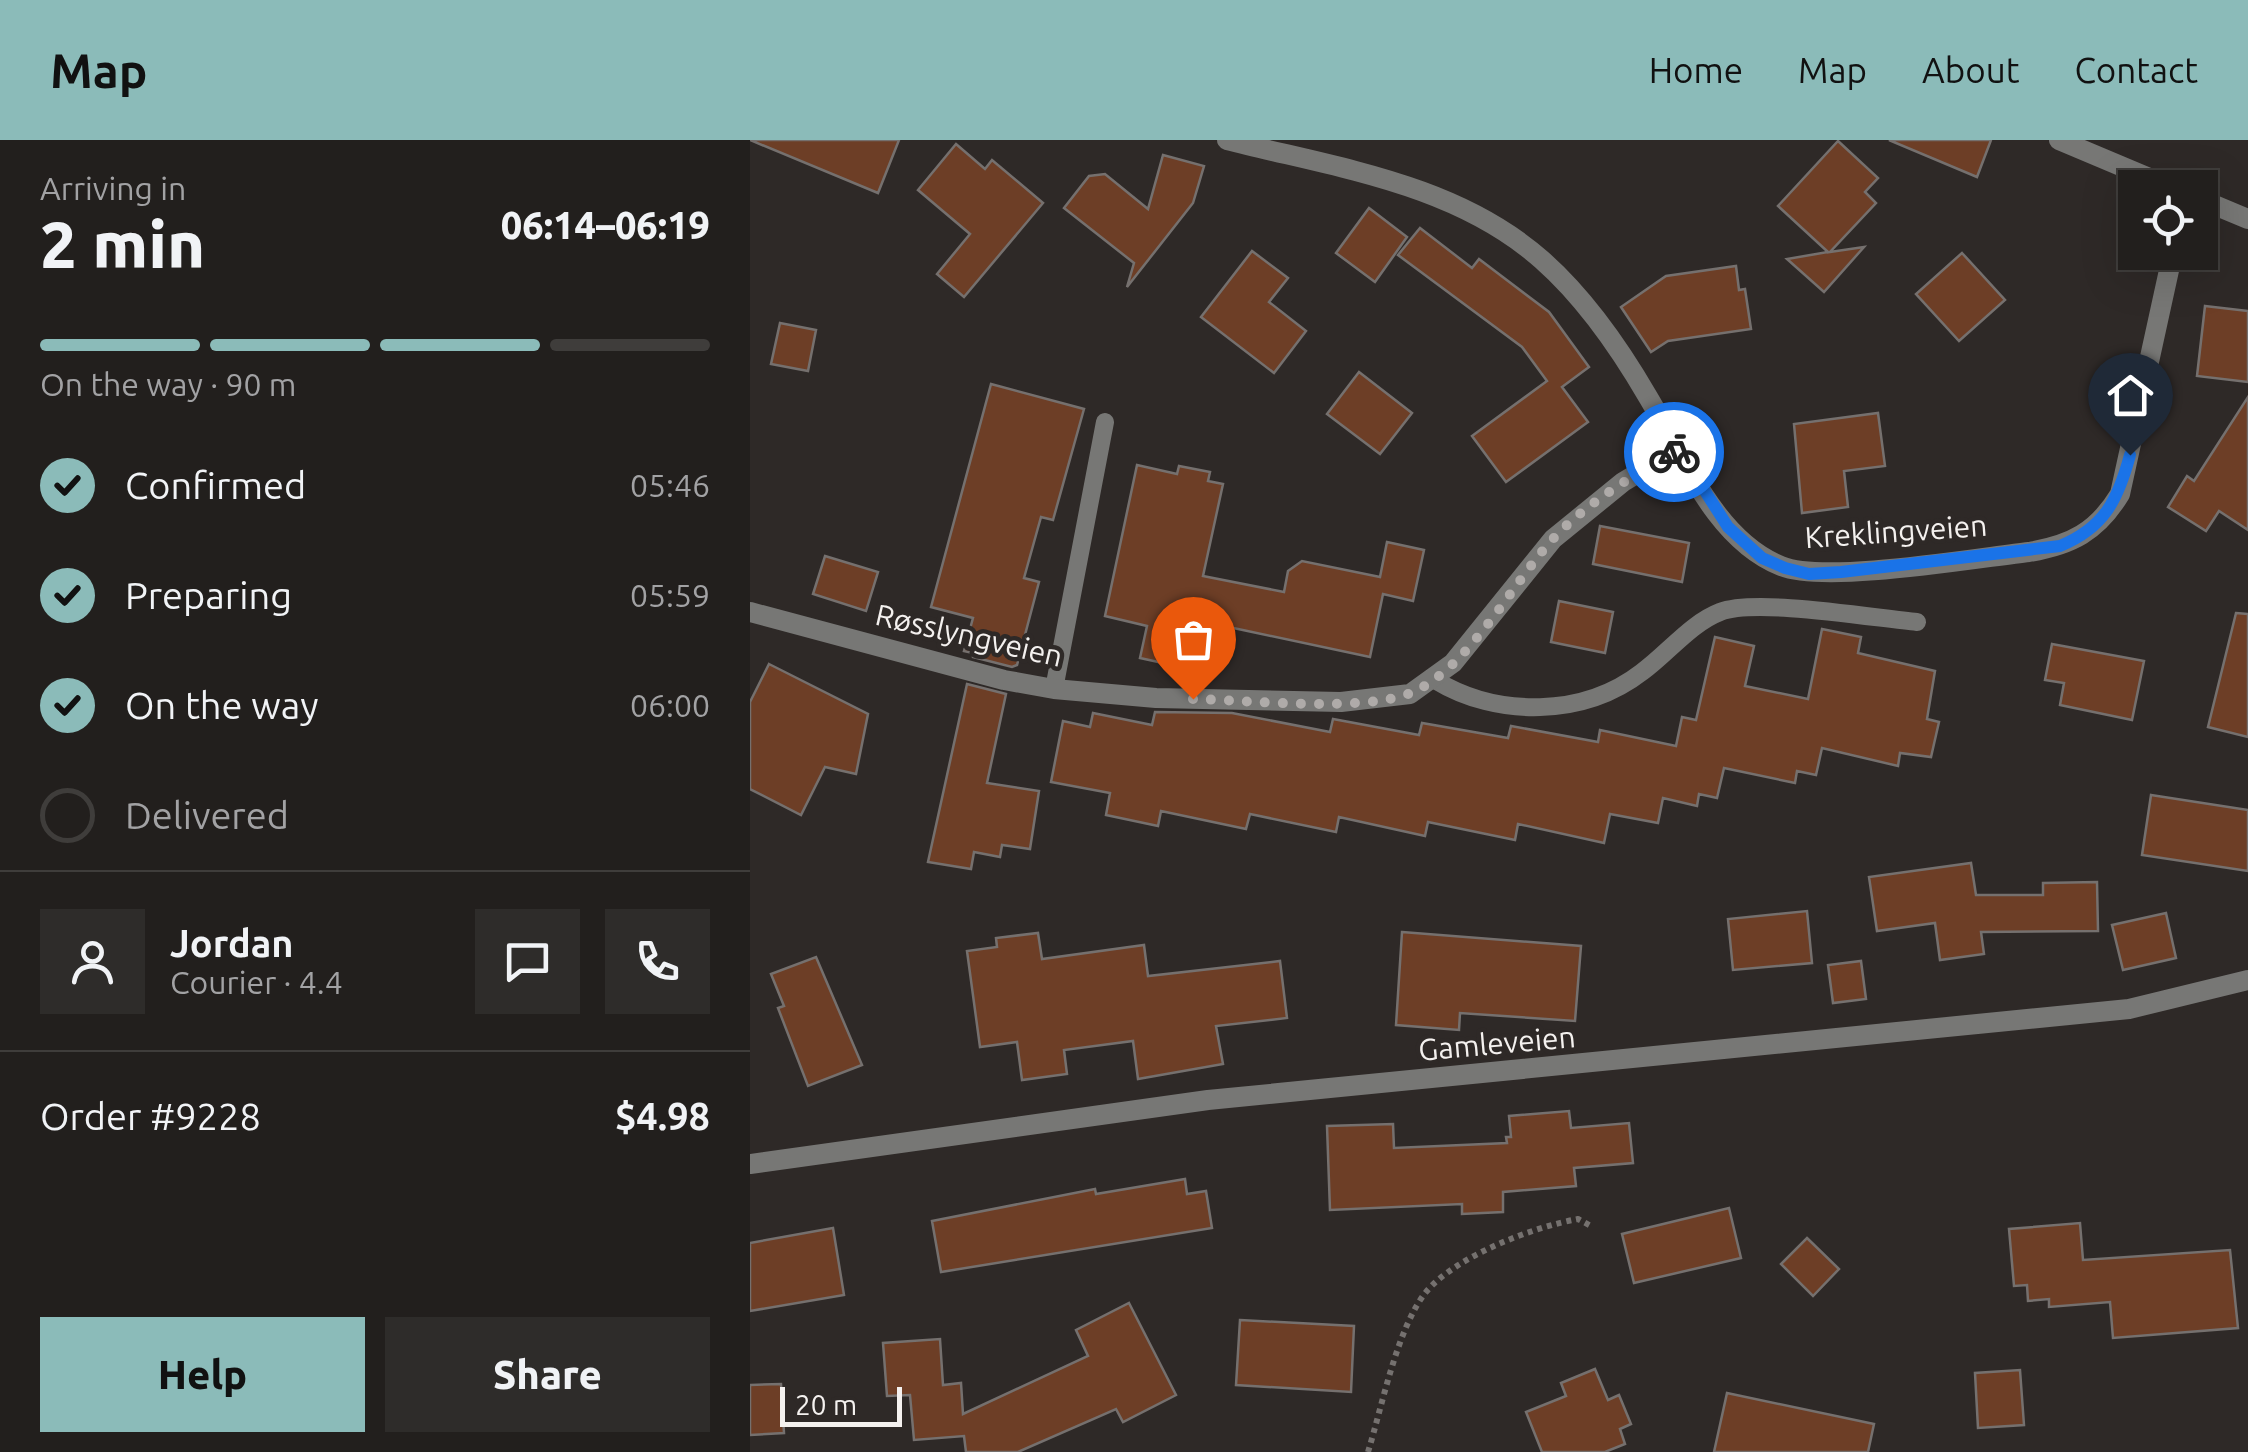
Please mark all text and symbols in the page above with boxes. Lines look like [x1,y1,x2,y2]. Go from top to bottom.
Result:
text: Map [50,43,148,97]
text: Home [1649,50,1743,90]
text: Map [1798,50,1867,90]
text: About [1922,50,2019,90]
text: Contact [2074,50,2198,90]
text: Arriving in [40,170,186,206]
map controls [2118,170,2218,270]
button: locate [2118,170,2218,270]
text: 06:14–06:19 [501,204,710,246]
text: 2 min [40,207,205,280]
pin [2088,353,2173,456]
text: On the way · 90 m [40,366,296,402]
icon: home [2103,368,2158,423]
courier [1624,402,1724,502]
icon: bike [1647,425,1702,480]
icon: check [40,458,95,513]
text: Confirmed [125,464,306,506]
text: 05:46 [630,467,710,503]
street label: Kreklingveien [1804,508,1988,554]
icon: check [40,568,95,623]
text: Preparing [125,574,292,616]
text: 05:59 [630,577,710,613]
street label: Røsslyngveien [872,597,1066,673]
pin [1151,597,1236,700]
icon: bag [1166,612,1221,667]
icon: check [40,678,95,733]
text: On the way [125,684,318,726]
text: 06:00 [630,687,710,723]
text: Delivered [125,794,289,836]
button: person [40,909,145,1014]
button: chat [475,909,580,1014]
button: phone [605,909,710,1014]
text: Jordan [170,922,294,964]
text: Courier · 4.4 [170,964,343,1000]
street label: Gamleveien [1417,1019,1577,1067]
text: Order #9228 [40,1095,261,1137]
text: $4.98 [615,1095,710,1137]
button: Help [40,1317,365,1432]
button: Share [385,1317,710,1432]
scale bar [780,1382,902,1426]
text: 20 m [795,1389,857,1420]

